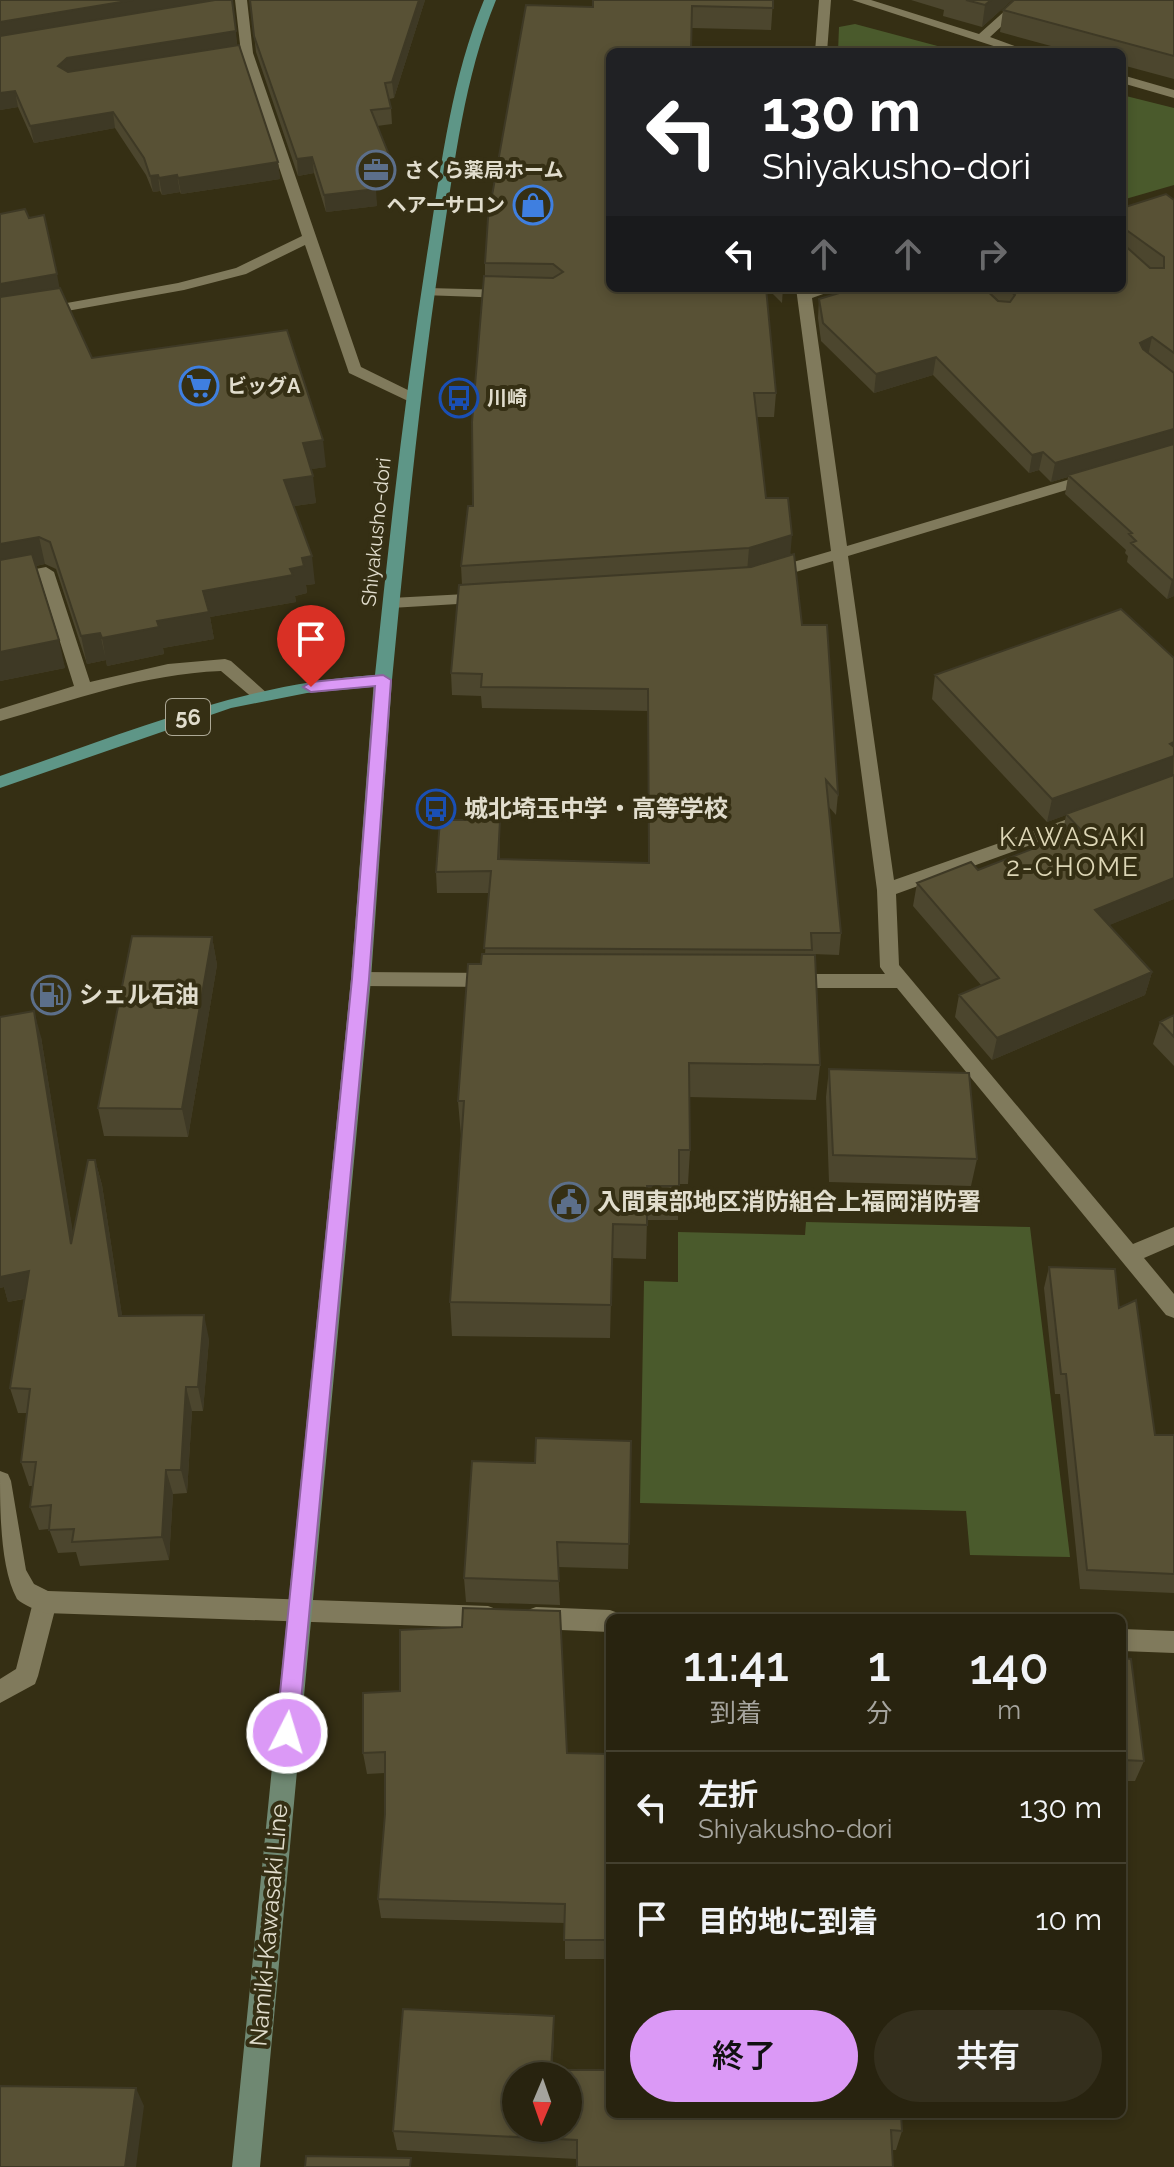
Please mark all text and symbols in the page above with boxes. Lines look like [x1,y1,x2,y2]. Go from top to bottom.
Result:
text: 130 m [762,78,921,144]
icon: left [630,80,734,184]
text: Shiyakusho-dori [762,145,1031,187]
office icon: さくら薬局ホーム [355,149,397,191]
place label: さくら薬局ホーム [404,158,563,182]
shop icon: ヘアーサロン [512,184,554,226]
place label: ヘアーサロン [387,193,505,217]
icon: left [718,232,762,276]
icon: ahead [802,232,846,276]
icon: ahead [886,232,930,276]
icon: right [970,232,1014,276]
supermarket icon: ビッグA [178,365,220,407]
place label: ビッグA [227,374,301,398]
bus stop icon: 川崎 [438,377,480,419]
place label: 川崎 [487,386,527,410]
street label: Shiyakusho-dori [356,456,396,608]
pin [277,605,345,687]
icon: arrive [289,617,333,661]
road number: 56 [166,699,210,735]
bus stop icon: 城北埼玉中学・高等学校 [415,788,457,830]
place label: 城北埼玉中学・高等学校 [464,794,728,823]
district label: KAWASAKI 2-CHOME [999,822,1147,882]
fuel station icon: シェル石油 [30,974,72,1016]
place label: シェル石油 [79,980,199,1009]
public building icon: 入間東部地区消防組合上福岡消防署 [548,1181,590,1223]
place label: 入間東部地区消防組合上福岡消防署 [597,1187,981,1216]
text: 11:41 [683,1636,789,1692]
text: 1 [868,1636,891,1692]
text: 140 [970,1639,1049,1695]
position arrow [245,1691,329,1775]
text: m [997,1695,1021,1725]
text: 到着 [710,1698,762,1728]
text: 分 [866,1698,892,1728]
text: 左折 [698,1777,758,1812]
icon: left [630,1785,674,1829]
text: 130 m [1020,1790,1102,1825]
street label: Namiki-Kawasaki Line [243,1802,294,2047]
text: Shiyakusho-dori [698,1814,892,1844]
icon: arrive [630,1897,674,1941]
text: 10 m [1036,1902,1102,1937]
text: 目的地に到着 [698,1904,878,1939]
button: 終了 [630,2010,858,2102]
button: 共有 [874,2010,1102,2102]
north arrow [502,2062,582,2142]
map controls [502,2062,582,2142]

